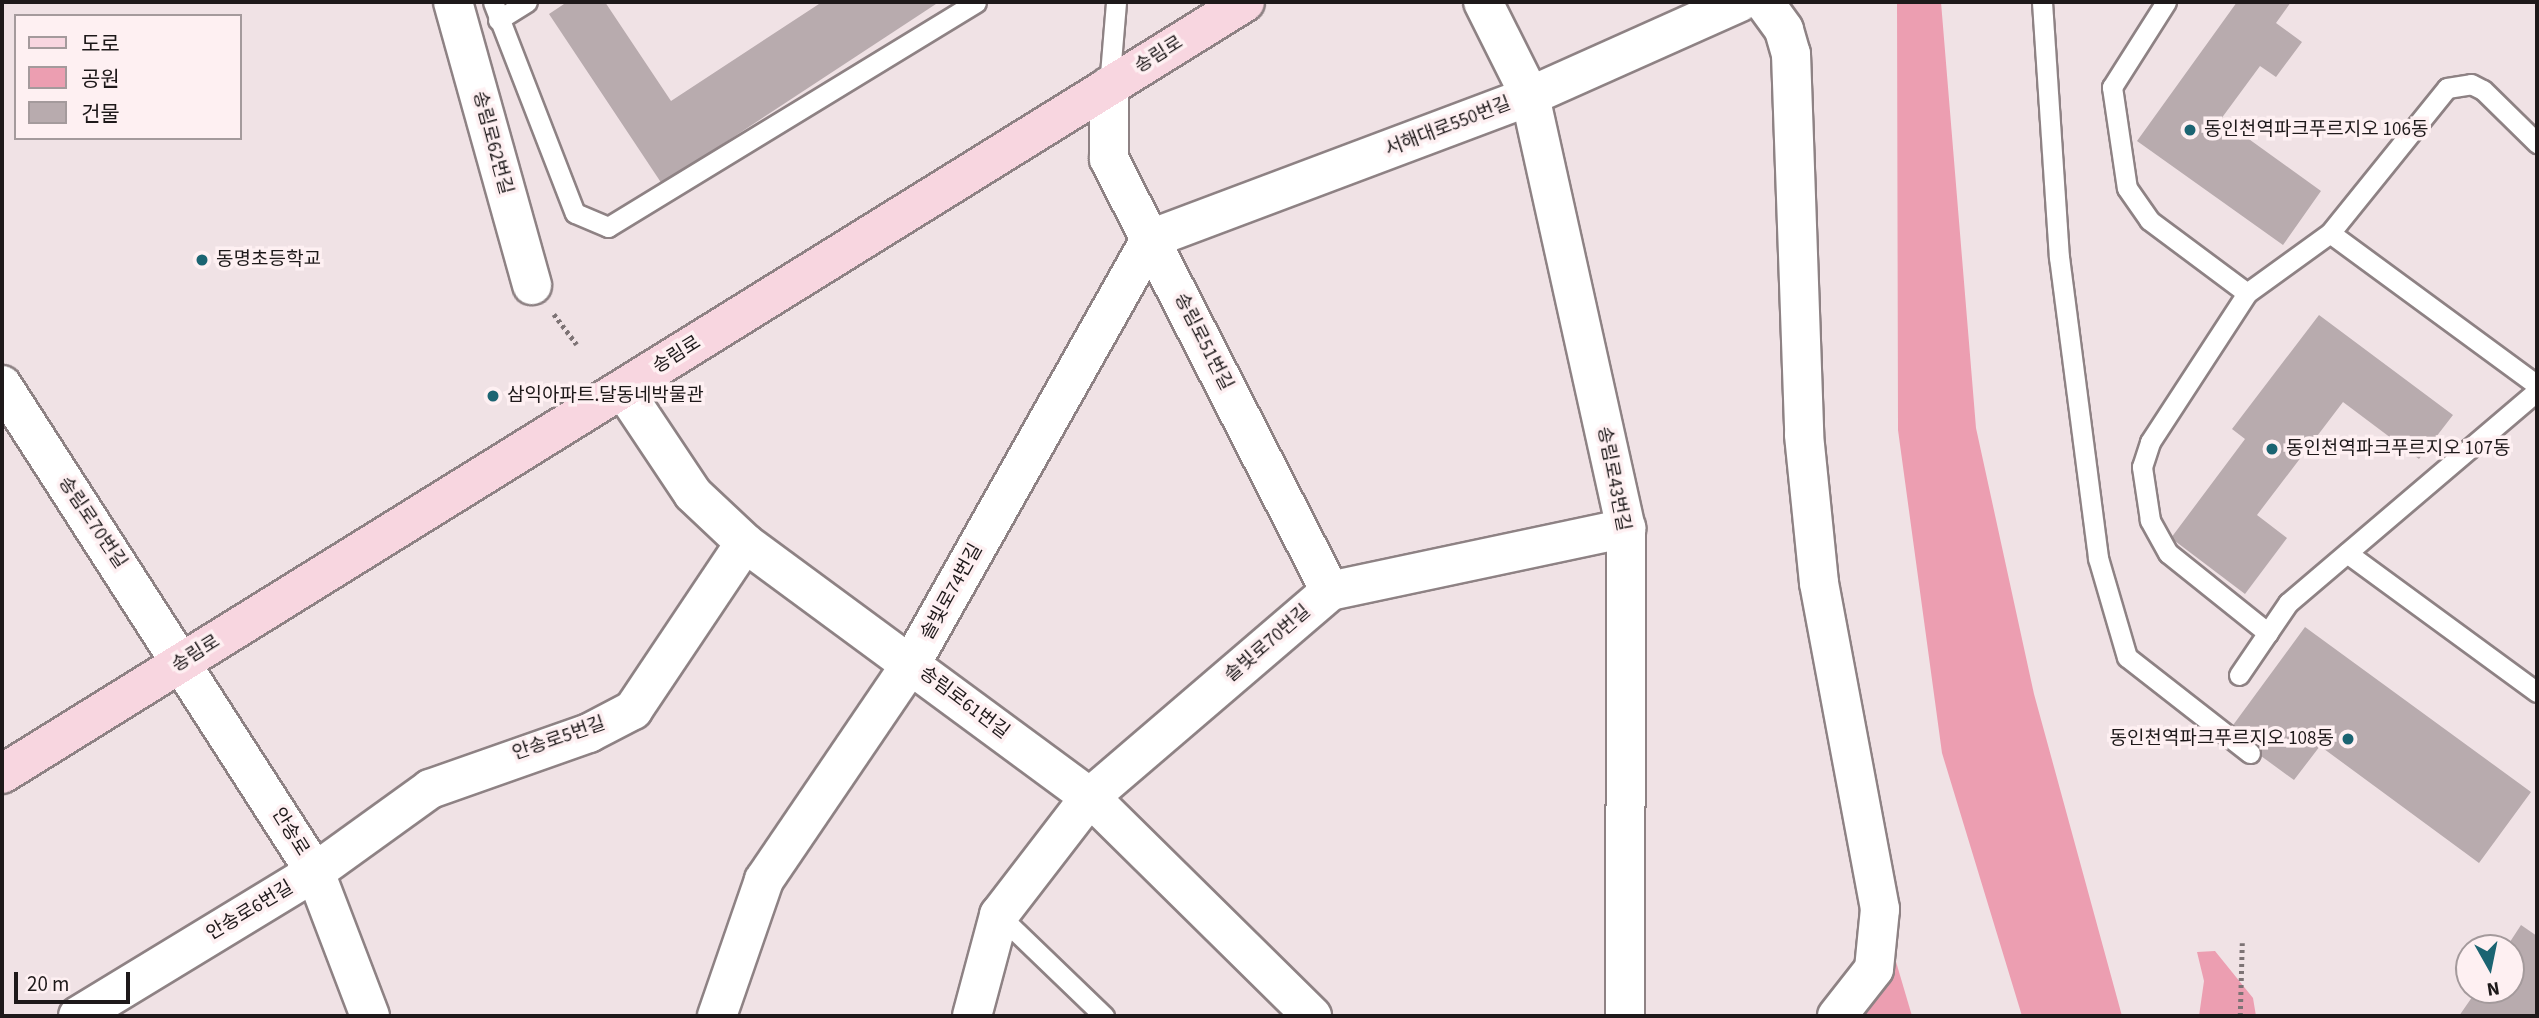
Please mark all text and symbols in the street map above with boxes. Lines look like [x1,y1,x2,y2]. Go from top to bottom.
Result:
legend [14,14,242,140]
text: 도로 [81,29,120,59]
street label: 송림로 [1131,31,1187,79]
text: 공원 [81,64,120,94]
street label: 송림로62번길 [467,89,517,197]
street label: 서해대로550번길 [1382,92,1514,162]
text: 건물 [81,99,120,129]
place label: 동인천역파크푸르지오 106동 [2204,119,2428,141]
marker: 동인천역파크푸르지오 106동 [2182,122,2198,138]
place label: 동명초등학교 [216,249,321,271]
marker: 동명초등학교 [194,252,210,268]
street label: 송림로51번길 [1169,289,1237,395]
street label: 송림로 [649,331,705,379]
place label: 삼익아파트.달동네박물관 [507,385,704,407]
marker: 삼익아파트.달동네박물관 [485,388,501,404]
street label: 송림로43번길 [1592,425,1634,533]
place label: 동인천역파크푸르지오 107동 [2286,438,2510,460]
marker: 동인천역파크푸르지오 107동 [2264,441,2280,457]
street label: 송림로70번길 [53,473,131,573]
street label: 솔빛로74번길 [916,540,988,644]
street label: 솔빛로70번길 [1220,601,1316,687]
street label: 송림로 [168,630,224,678]
street label: 송림로61번길 [915,662,1013,744]
street label: 안송로5번길 [510,712,608,766]
place label: 동인천역파크푸르지오 108동 [2110,728,2334,750]
marker: 동인천역파크푸르지오 108동 [2340,731,2356,747]
street label: 안송로 [266,804,314,860]
street label: 안송로6번길 [203,876,297,946]
north arrow [2455,934,2525,1004]
scale bar [18,958,133,1002]
text: 20 m [27,969,69,999]
text: N [2485,974,2501,1003]

